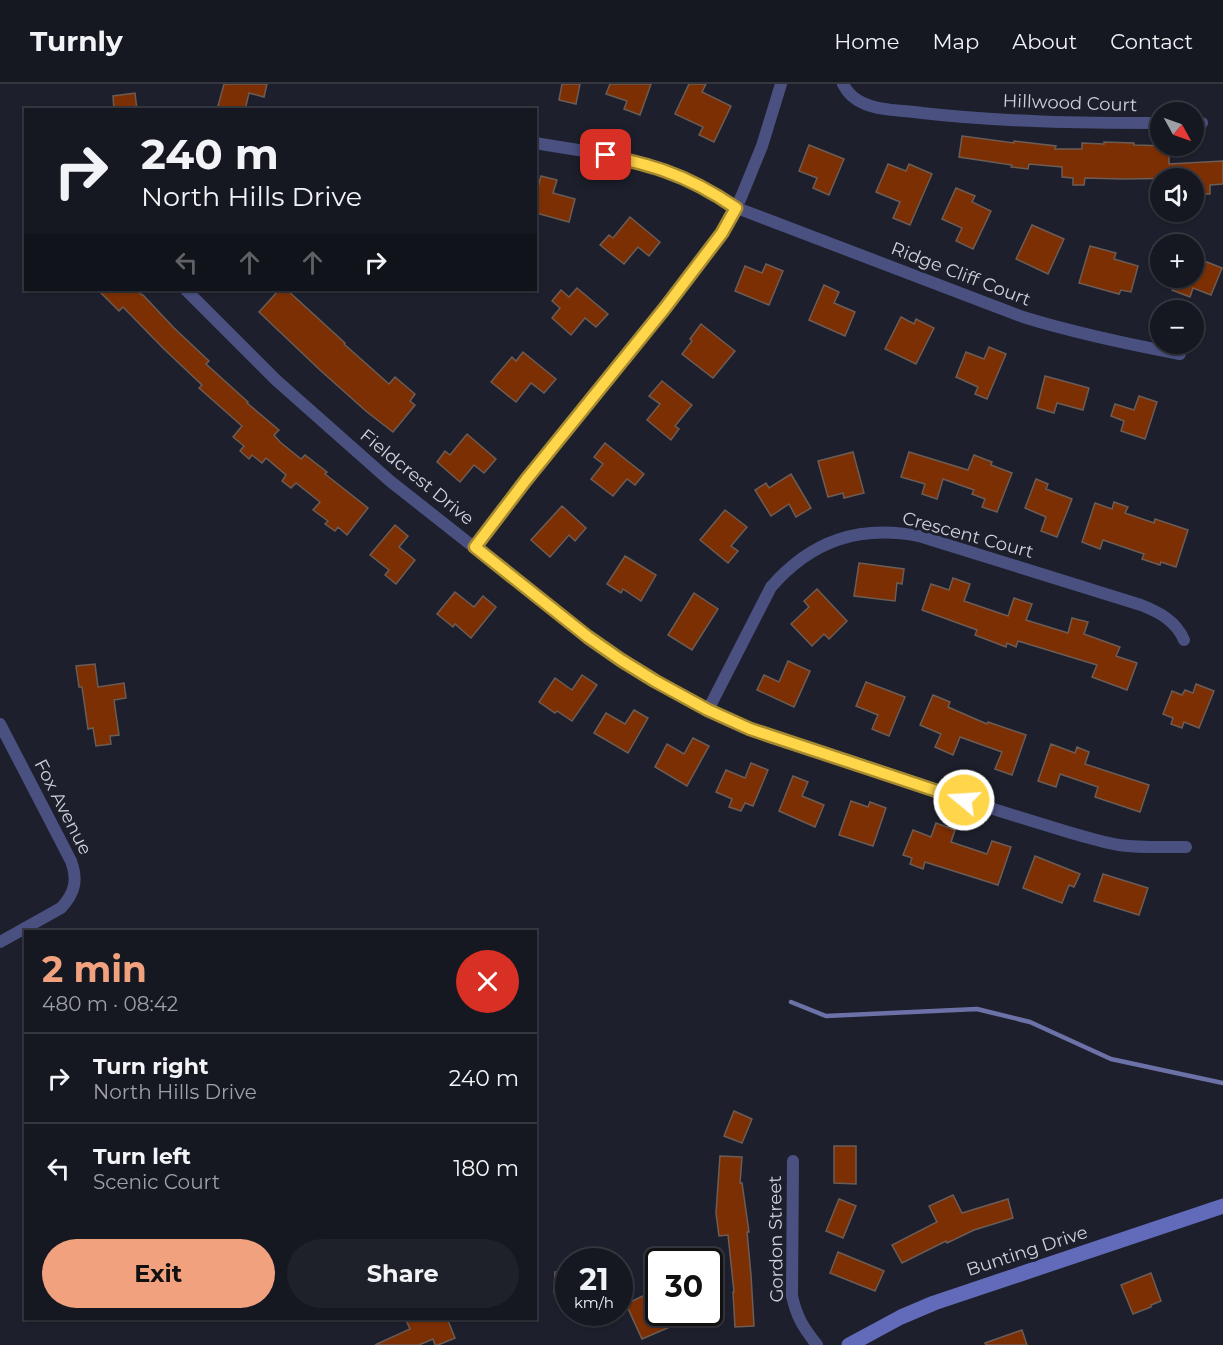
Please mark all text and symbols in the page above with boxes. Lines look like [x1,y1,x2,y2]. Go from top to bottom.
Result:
text: Turnly [30,24,123,58]
text: Home [834,29,899,54]
text: Map [932,29,979,54]
text: About [1012,29,1077,54]
text: Contact [1110,29,1193,54]
street label: Hillwood Court [1002,90,1138,116]
north arrow [1150,102,1204,156]
map controls [1150,102,1204,354]
text: 240 m [141,128,279,180]
pin [580,129,631,180]
icon: right [42,132,120,210]
icon: arrive [589,138,622,171]
button: sound [1150,168,1204,222]
text: North Hills Drive [141,180,362,213]
button: + [1150,234,1204,288]
street label: Ridge Cliff Court [888,237,1034,311]
icon: left [170,246,203,279]
icon: ahead [233,246,266,279]
icon: ahead [296,246,329,279]
icon: right [359,246,392,279]
button: − [1150,300,1204,354]
street label: Fieldcrest Drive [356,424,478,530]
street label: Crescent Court [900,507,1036,563]
street label: Fox Avenue [30,756,97,859]
position arrow [932,768,996,832]
text: 2 min [42,947,147,991]
button: close [456,950,519,1013]
text: 480 m · 08:42 [42,992,178,1016]
text: Turn right [93,1053,208,1080]
icon: right [42,1062,75,1095]
text: 240 m [449,1065,519,1092]
text: North Hills Drive [93,1080,257,1104]
text: Turn left [93,1143,191,1170]
icon: left [42,1152,75,1185]
text: 180 m [453,1155,519,1182]
text: Scenic Court [93,1170,220,1194]
street label: Gordon Street [764,1175,788,1303]
street label: Bunting Drive [964,1221,1091,1281]
button: Exit [42,1239,275,1308]
button: Share [287,1239,519,1308]
speed limit sign: 30 [645,1248,723,1326]
text: 21 [579,1261,609,1298]
text: km/h [574,1293,614,1312]

